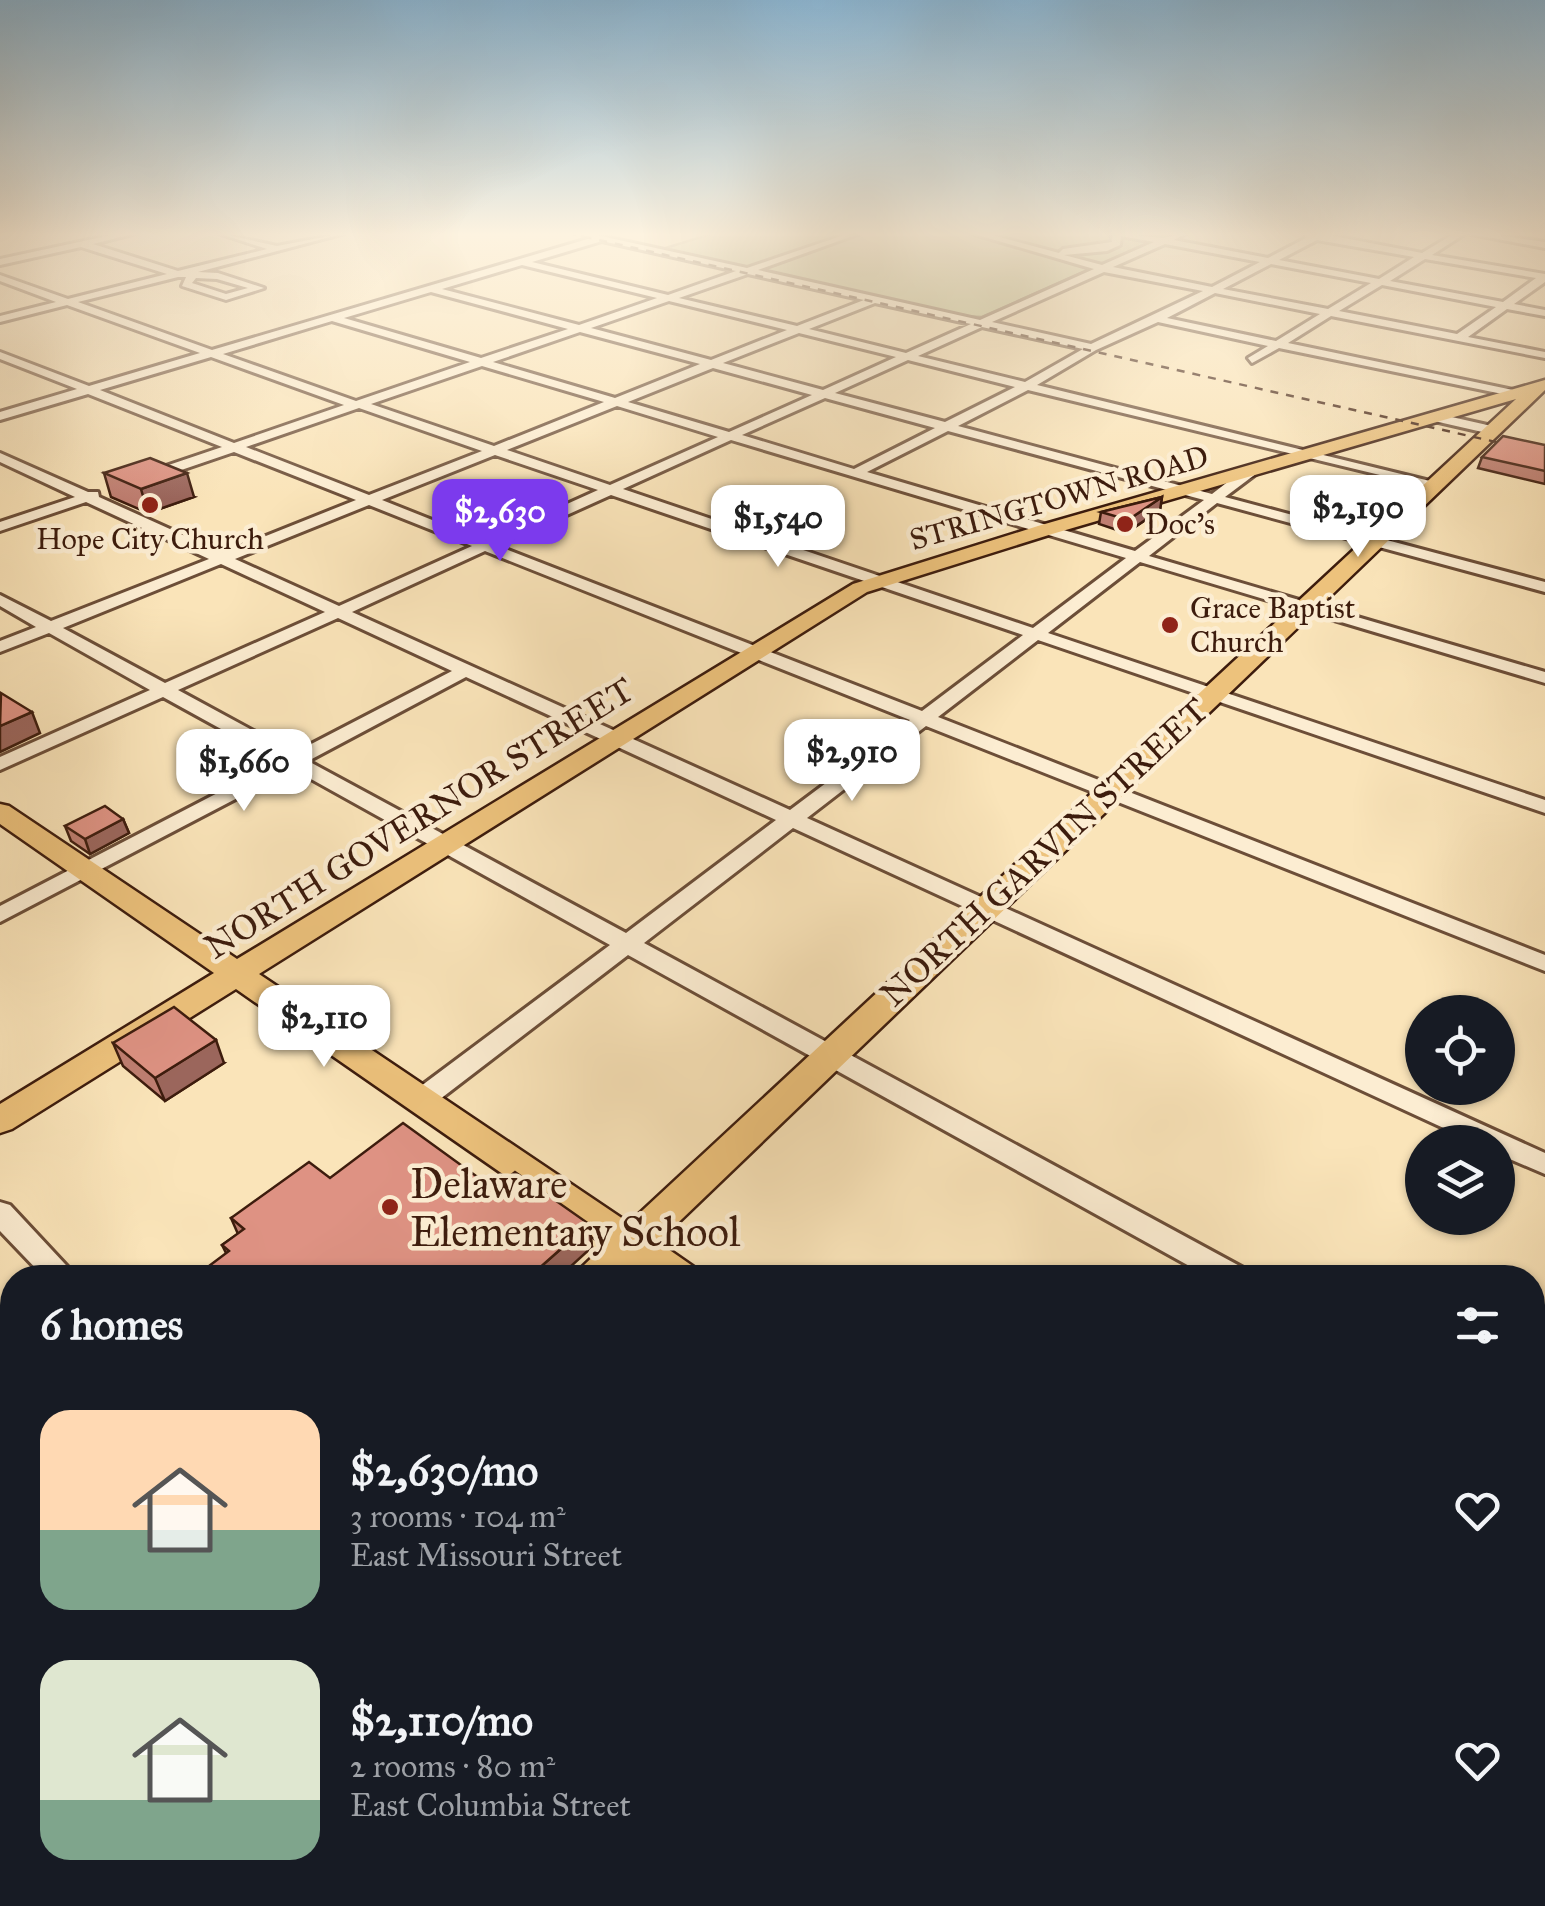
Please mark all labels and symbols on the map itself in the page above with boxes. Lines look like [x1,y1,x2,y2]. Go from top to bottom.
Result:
street label: STRINGTOWN ROAD [906,438,1212,558]
pin: $2,190 [1277,475,1439,560]
pin: $2,630 [419,479,581,564]
pin: $1,540 [697,485,859,570]
marker: Hope City Church [139,494,161,516]
place label: Doc's [1145,506,1215,542]
marker: Doc's [1114,513,1136,535]
place label: Hope City Church [36,521,264,557]
place label: Grace Baptist Church [1190,590,1356,660]
marker: Grace Baptist Church [1159,614,1181,636]
street label: NORTH GOVERNOR STREET [197,668,642,969]
street label: NORTH GARVIN STREET [871,689,1217,1016]
pin: $2,910 [771,719,933,804]
pin: $1,660 [163,729,325,814]
pin: $2,110 [243,985,405,1070]
place label: Delaware Elementary School [410,1158,741,1258]
marker: Delaware Elementary School [379,1196,401,1218]

